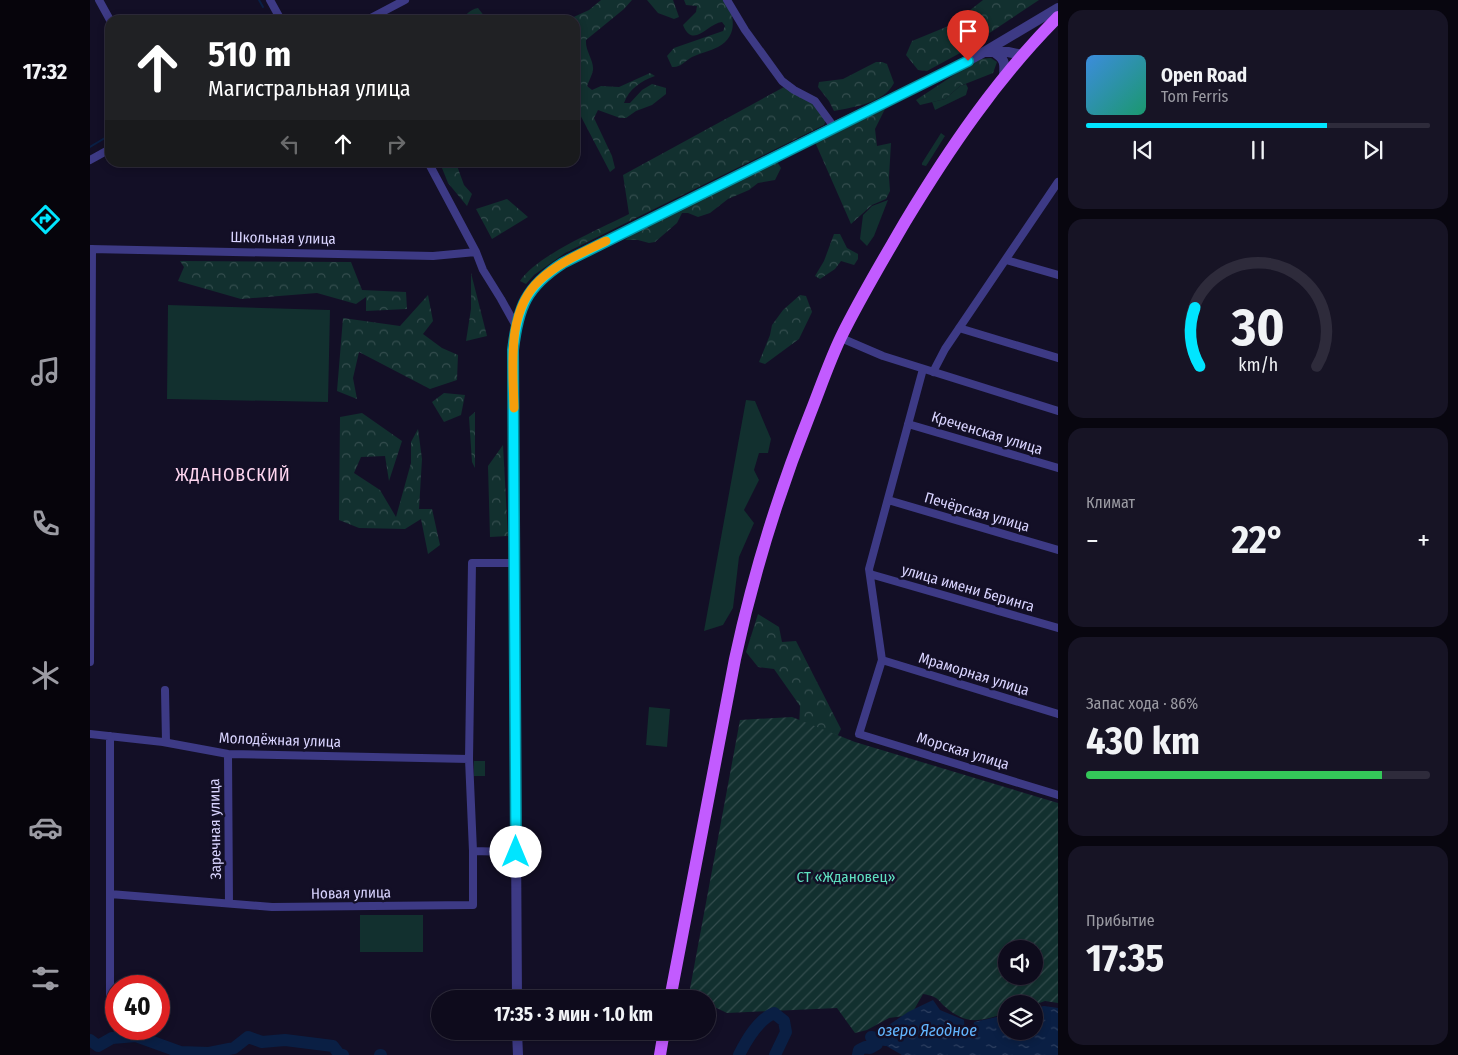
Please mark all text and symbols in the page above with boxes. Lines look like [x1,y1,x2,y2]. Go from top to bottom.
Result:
pin [947,10,989,61]
icon: arrive [954,17,982,45]
text: 510 m [208,33,291,75]
icon: ahead [125,35,190,100]
text: 17:32 [23,58,67,85]
text: Open Road [1161,64,1247,87]
text: Магистральная улица [208,75,411,102]
text: Tom Ferris [1161,87,1228,106]
icon: left [276,130,304,158]
icon: ahead [329,130,357,158]
icon: right [382,130,410,158]
icon: previous [1129,136,1157,164]
icon: pause [1244,136,1272,164]
icon: next [1359,136,1387,164]
icon: directions [28,202,63,237]
street label: Школьная улица [230,228,336,248]
text: 30 [1231,296,1285,359]
icon: music [28,354,63,389]
text: km/h [1238,354,1278,376]
street label: Креченская улица [929,408,1045,458]
district label: ЖДАНОВСКИЙ [175,464,291,486]
street label: Печёрская улица [922,488,1032,536]
text: Климат [1086,493,1135,512]
icon: phone [28,506,63,541]
text: 22° [1231,517,1284,563]
text: − [1086,524,1099,557]
text: + [1417,524,1430,557]
street label: улица имени Беринга [900,560,1036,616]
street label: Мраморная улица [917,649,1031,699]
icon: climate [28,658,63,693]
text: Запас хода · 86% [1086,694,1198,713]
text: 430 km [1086,718,1200,764]
street label: Морская улица [915,728,1011,774]
street label: Молодёжная улица [219,729,341,751]
street label: Заречная улица [205,778,225,880]
icon: car [28,810,63,845]
position arrow [489,825,541,877]
park label: СТ «Ждановец» [797,868,895,886]
street label: Новая улица [311,883,391,903]
text: Прибытие [1086,911,1155,930]
text: 17:35 [1086,935,1164,981]
map controls [998,940,1043,1040]
button: sound [998,940,1043,985]
icon: filters [28,961,63,996]
speed limit sign: 40 [105,975,170,1040]
button: layers [998,995,1043,1040]
text: 17:35 · 3 мин · 1.0 km [494,1003,653,1026]
water label: озеро Ягодное [877,1021,977,1040]

